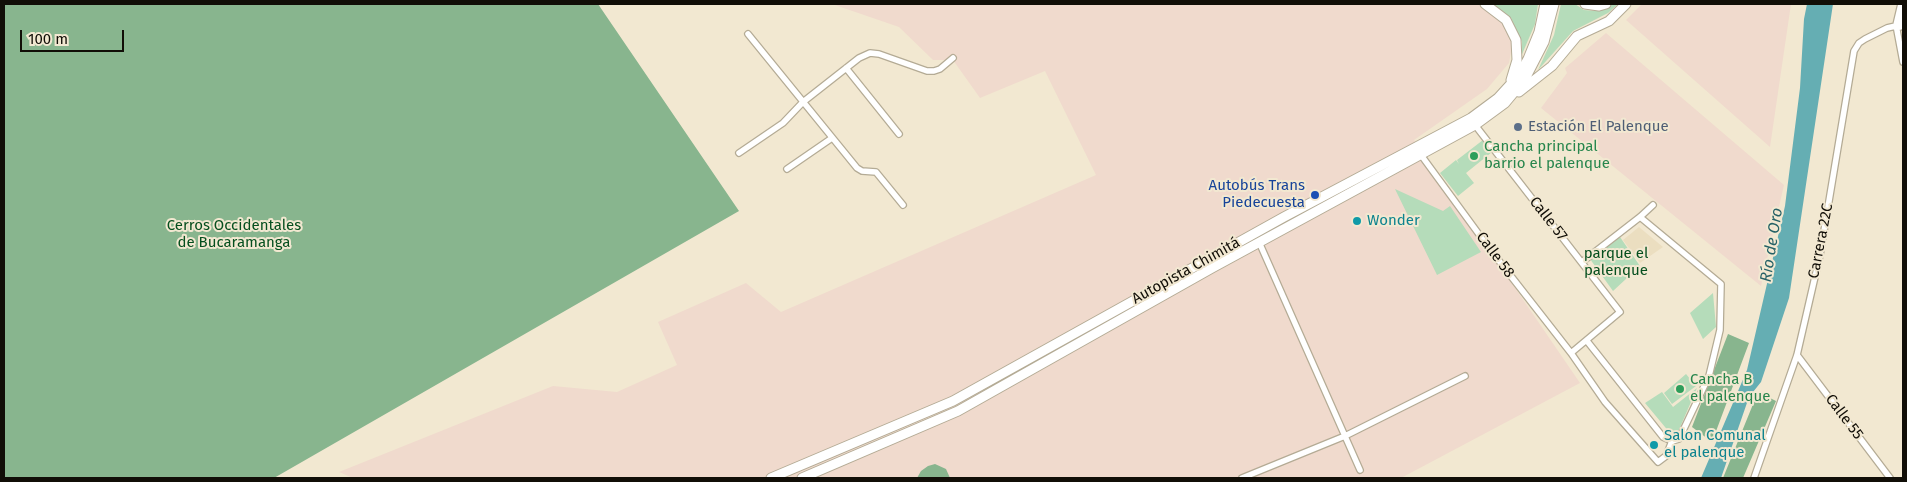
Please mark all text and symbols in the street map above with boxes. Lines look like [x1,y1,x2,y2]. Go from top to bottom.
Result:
scale bar [22,20,126,52]
text: 100 m [28,30,68,48]
place label: Estación El Palenque [1528,118,1669,136]
marker: Estación El Palenque [1512,121,1524,133]
place label: Cancha principal barrio el palenque [1484,138,1610,173]
marker: Cancha principal barrio el palenque [1468,150,1480,162]
place label: Autobús Trans Piedecuesta [1209,177,1305,212]
marker: Autobús Trans Piedecuesta [1309,189,1321,201]
street label: Calle 57 [1525,193,1571,245]
street label: Carrera 22C [1805,202,1837,280]
water label: Río de Oro [1757,206,1787,284]
place label: Wonder [1367,212,1420,230]
marker: Wonder [1351,215,1363,227]
park label: Cerros Occidentales de Bucaramanga [167,217,301,252]
street label: Calle 58 [1472,228,1518,282]
street label: Autopista Chimitá [1129,234,1243,308]
park label: parque el palenque [1584,245,1648,280]
place label: Cancha B el palenque [1690,371,1770,406]
marker: Cancha B el palenque [1674,383,1686,395]
street label: Calle 55 [1821,391,1867,443]
place label: Salon Comunal el palenque [1664,427,1766,462]
marker: Salon Comunal el palenque [1648,439,1660,451]

